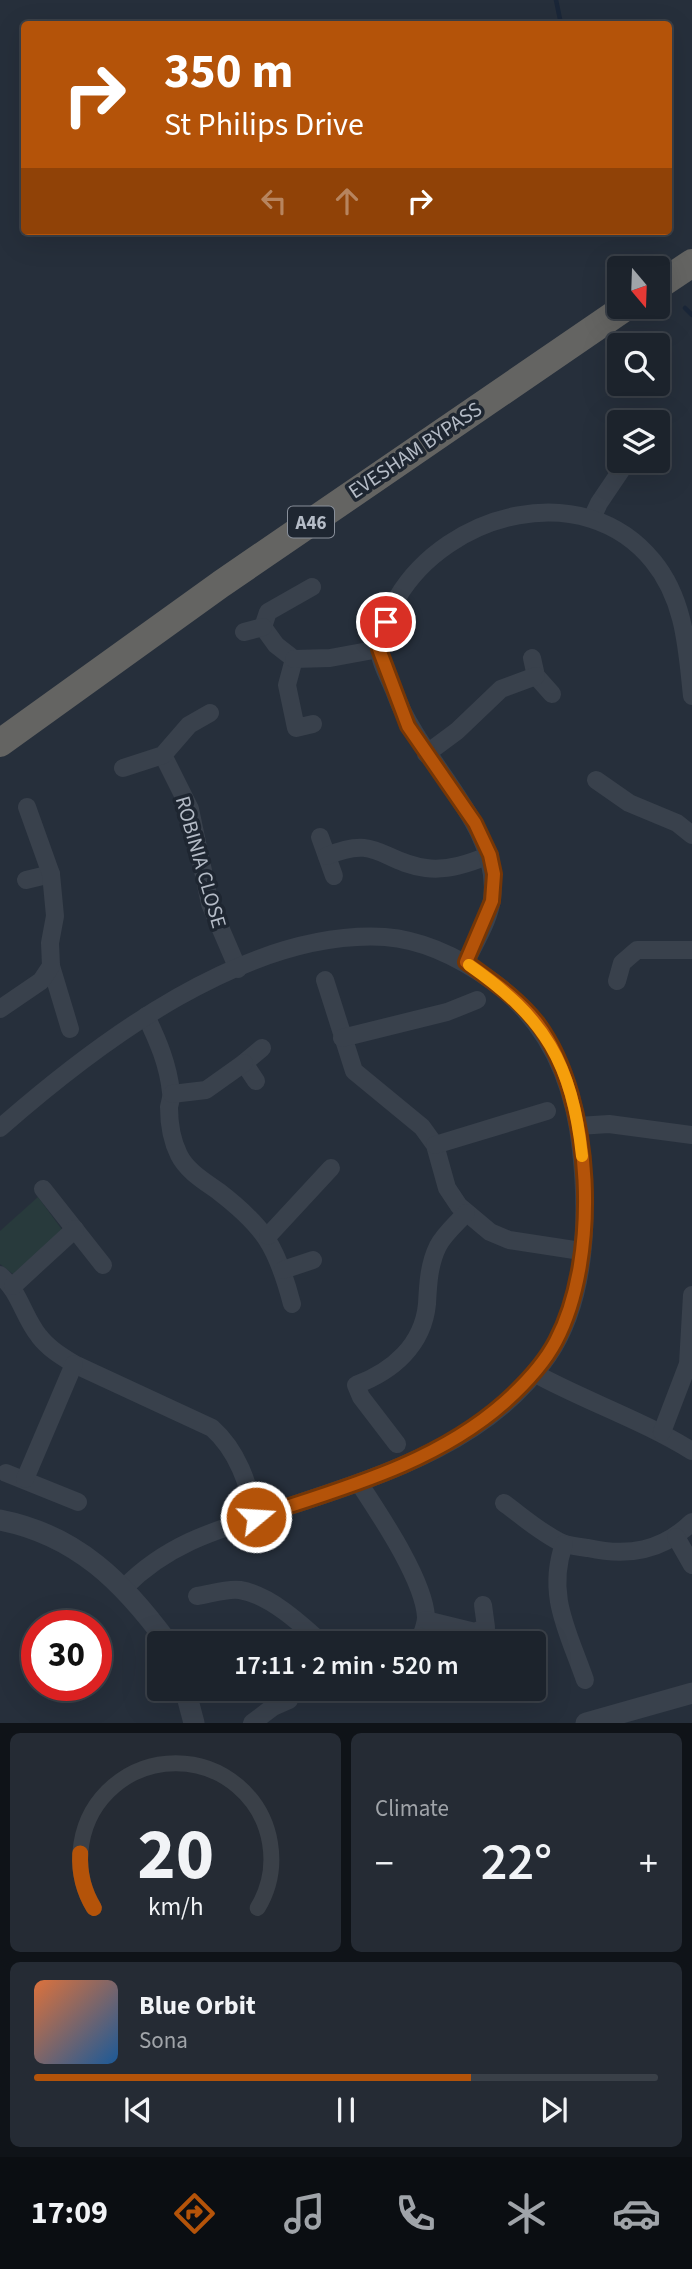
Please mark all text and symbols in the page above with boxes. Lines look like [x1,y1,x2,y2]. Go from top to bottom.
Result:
text: 350 m [164,37,293,107]
icon: right [49,49,140,140]
text: St Philips Drive [164,102,364,148]
icon: left [255,182,293,220]
icon: ahead [328,182,366,220]
icon: right [401,182,439,220]
north arrow [607,256,670,318]
map controls [607,256,670,473]
button: search [607,333,670,396]
street label: EVESHAM BYPASS [342,394,488,506]
button: layers [607,410,670,473]
road number: A46 [288,506,334,538]
pin [356,592,416,652]
icon: arrive [367,603,405,641]
street label: ROBINIA CLOSE [168,792,234,932]
position arrow [219,1480,293,1554]
speed limit sign: 30 [21,1610,112,1701]
text: 17:11 · 2 min · 520 m [234,1647,459,1684]
text: Climate [375,1792,449,1825]
text: 20 [137,1804,214,1908]
text: 22° [481,1826,552,1900]
text: − [375,1837,394,1891]
text: + [639,1837,658,1891]
text: km/h [148,1889,203,1925]
text: Blue Orbit [139,1987,256,2024]
text: Sona [139,2024,188,2057]
icon: previous [119,2091,157,2129]
icon: pause [327,2091,365,2129]
icon: next [535,2091,573,2129]
icon: directions [170,2189,219,2238]
icon: music [280,2189,329,2238]
icon: phone [391,2189,440,2238]
icon: climate [502,2189,551,2238]
icon: car [612,2189,661,2238]
text: 17:09 [31,2190,108,2236]

